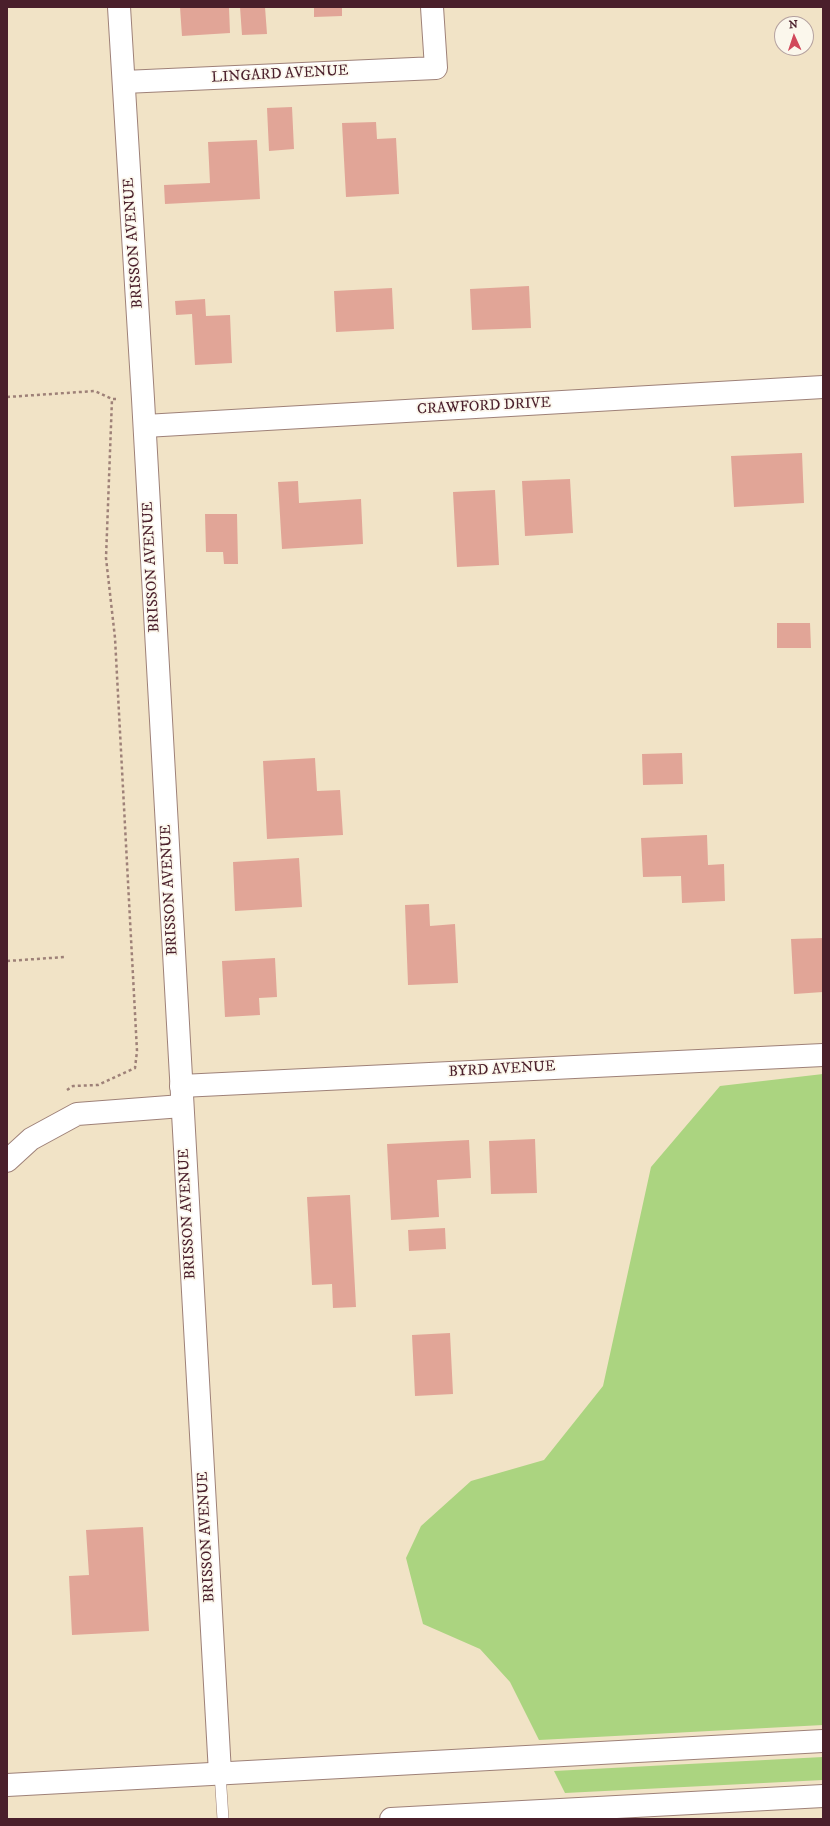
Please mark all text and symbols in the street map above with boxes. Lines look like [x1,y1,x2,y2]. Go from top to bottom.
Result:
north arrow [774,16,814,56]
text: N [789,18,798,32]
street label: LINGARD AVENUE [211,62,349,88]
street label: BRISSON AVENUE [120,177,148,309]
street label: CRAWFORD DRIVE [417,395,551,419]
street label: BRISSON AVENUE [140,501,164,633]
street label: BRISSON AVENUE [158,824,182,956]
street label: BYRD AVENUE [448,1058,556,1082]
street label: BRISSON AVENUE [176,1148,200,1280]
street label: BRISSON AVENUE [195,1471,219,1603]

